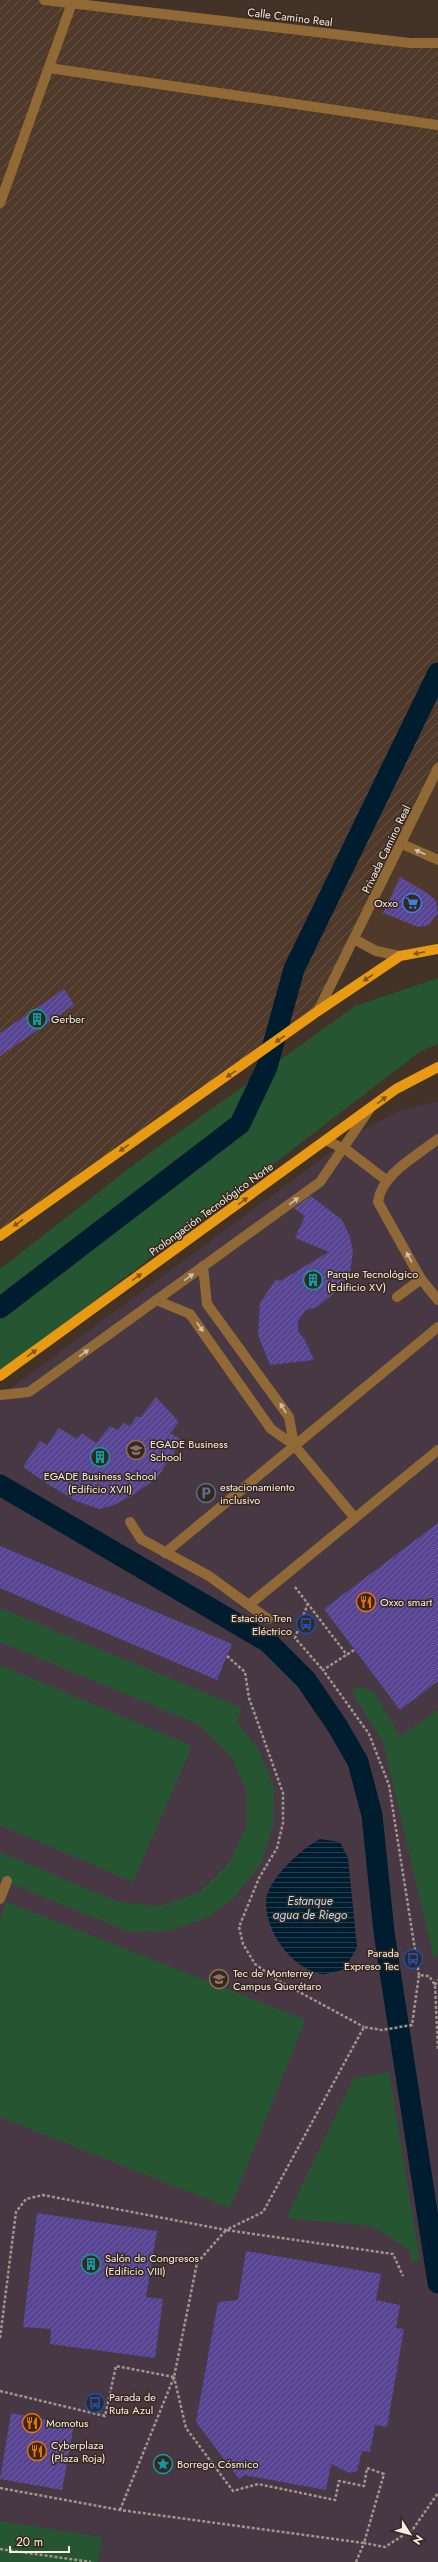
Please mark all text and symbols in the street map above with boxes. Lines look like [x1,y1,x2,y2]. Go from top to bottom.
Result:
street label: Calle Camino Real [246,4,334,30]
street label: Privada Camino Real [358,802,414,896]
one-way arrow [415,849,426,855]
supermarket icon: Oxxo [401,892,423,914]
place label: Oxxo [374,895,398,911]
one-way arrow [413,950,425,956]
one-way arrow [363,974,373,982]
building icon: Gerber [26,1008,48,1030]
place label: Gerber [51,1011,85,1027]
one-way arrow [275,1035,286,1043]
one-way arrow [225,1070,236,1078]
one-way arrow [376,1095,387,1104]
one-way arrow [119,1144,130,1152]
street label: Prolongación Tecnológico Norte [146,1158,277,1260]
one-way arrow [237,1197,248,1205]
one-way arrow [289,1197,300,1205]
one-way arrow [13,1219,23,1227]
one-way arrow [406,1251,413,1263]
place label: Parque Tecnológico (Edificio XV) [327,1266,418,1295]
building icon: Parque Tecnológico (Edificio XV) [302,1269,324,1291]
one-way arrow [132,1273,142,1281]
one-way arrow [184,1273,194,1281]
one-way arrow [196,1322,204,1333]
one-way arrow [26,1349,37,1357]
one-way arrow [78,1349,89,1357]
one-way arrow [280,1402,287,1414]
place label: EGADE Business School [150,1436,228,1465]
school or university icon: EGADE Business School [125,1439,147,1461]
building icon: EGADE Business School (Edificio XVII) [89,1446,111,1468]
place label: EGADE Business School (Edificio XVII) [44,1468,156,1497]
place label: estacionamiento inclusivo [220,1479,295,1508]
parking icon: estacionamiento inclusivo [195,1482,217,1504]
restaurant icon: Oxxo smart [355,1591,377,1613]
place label: Oxxo smart [380,1594,432,1610]
place label: Estación Tren Eléctrico [231,1610,292,1639]
bus stop icon: Estación Tren Eléctrico [295,1613,317,1635]
water label: Estanque agua de Riego [273,1892,348,1924]
place label: Parada Expreso Tec [344,1945,399,1974]
bus stop icon: Parada Expreso Tec [402,1948,424,1970]
place label: Tec de Monterrey Campus Querétaro [233,1965,321,1994]
school or university icon: Tec de Monterrey Campus Querétaro [208,1968,230,1990]
place label: Salón de Congresos (Edificio VIII) [105,2250,199,2279]
building icon: Salón de Congresos (Edificio VIII) [80,2253,102,2275]
place label: Parada de Ruta Azul [109,2389,156,2418]
bus stop icon: Parada de Ruta Azul [84,2392,106,2414]
restaurant icon: Momotus [21,2412,43,2434]
place label: Momotus [46,2415,89,2431]
place label: Cyberplaza (Plaza Roja) [51,2437,106,2466]
restaurant icon: Cyberplaza (Plaza Roja) [26,2440,48,2462]
place icon: Borrego Cósmico [152,2453,174,2475]
place label: Borrego Cósmico [177,2456,258,2472]
north arrow [390,2514,430,2554]
scale bar [10,2528,69,2554]
text: N [409,2532,427,2548]
text: 20 m [16,2533,43,2551]

